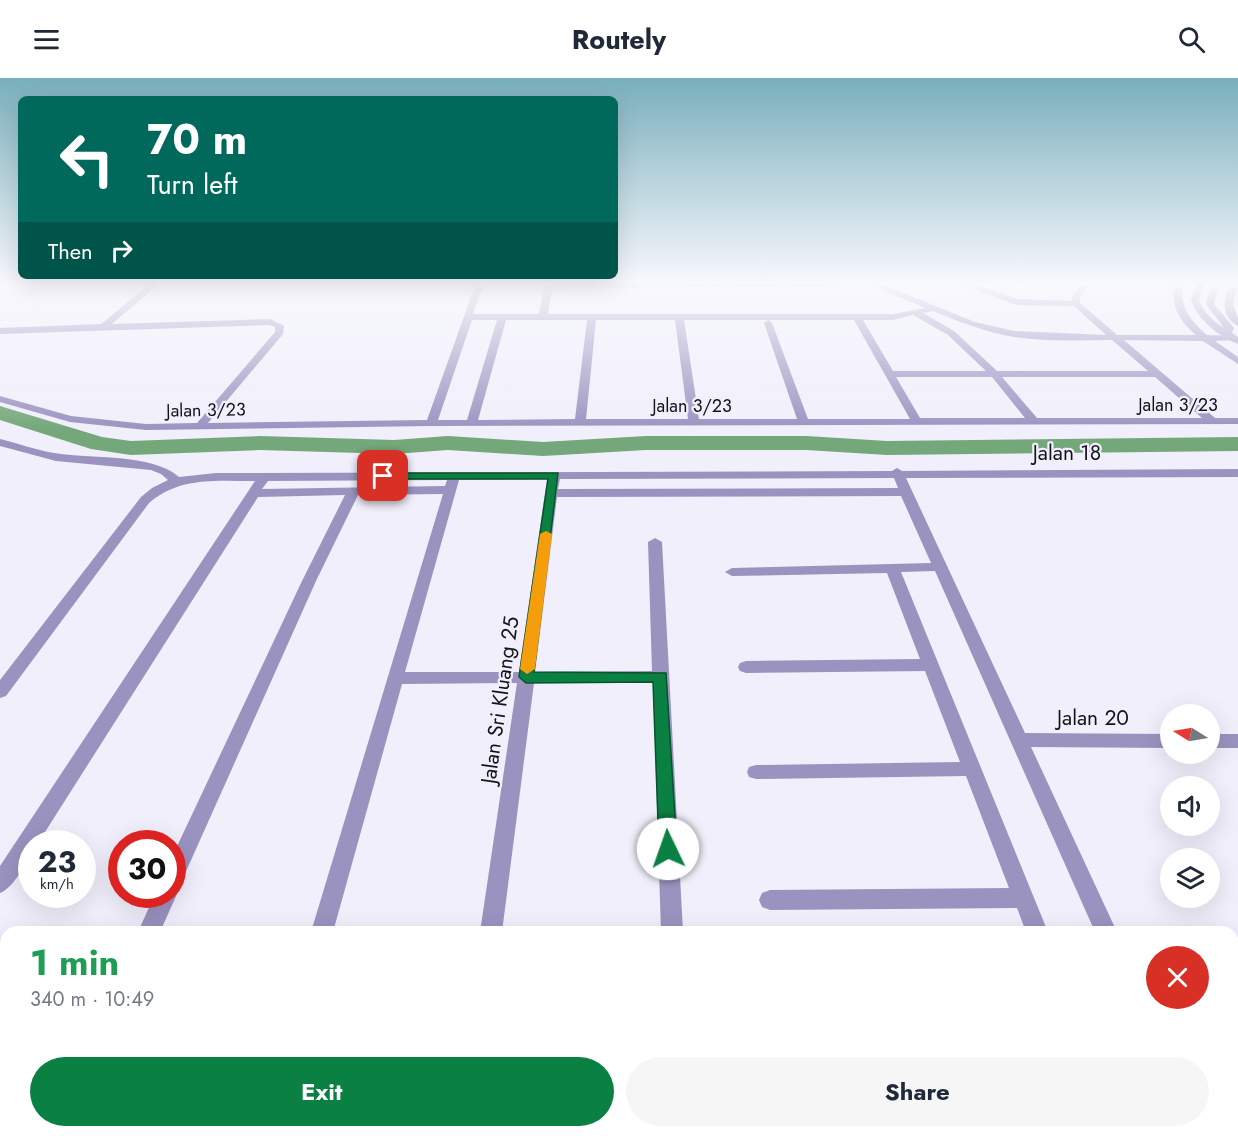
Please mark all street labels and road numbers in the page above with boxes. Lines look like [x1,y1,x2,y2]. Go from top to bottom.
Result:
street label: Jalan 3/23 [1136,392,1218,418]
street label: Jalan 3/23 [650,393,732,419]
street label: Jalan 3/23 [164,396,246,424]
street label: Jalan 18 [1030,438,1101,468]
street label: Jalan Sri Kluang 25 [473,614,527,789]
street label: Jalan 20 [1054,703,1129,733]

